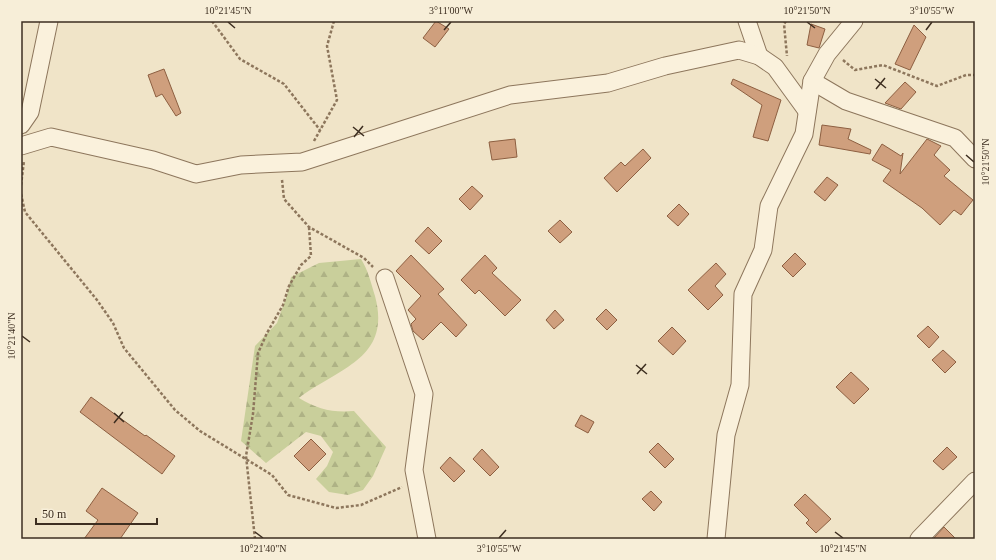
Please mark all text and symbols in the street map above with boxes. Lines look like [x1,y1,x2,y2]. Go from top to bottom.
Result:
text: 10°21'45"N [204,5,252,16]
text: 3°11'00"W [429,5,474,16]
text: 10°21'50"N [783,5,831,16]
text: 3°10'55"W [910,5,955,16]
text: 10°21'50"N [980,138,991,186]
text: 10°21'40"N [6,312,17,360]
scale bar [36,500,157,526]
text: 50 m [42,507,67,521]
text: 10°21'40"N [239,543,287,554]
text: 3°10'55"W [477,543,522,554]
text: 10°21'45"N [819,543,867,554]

